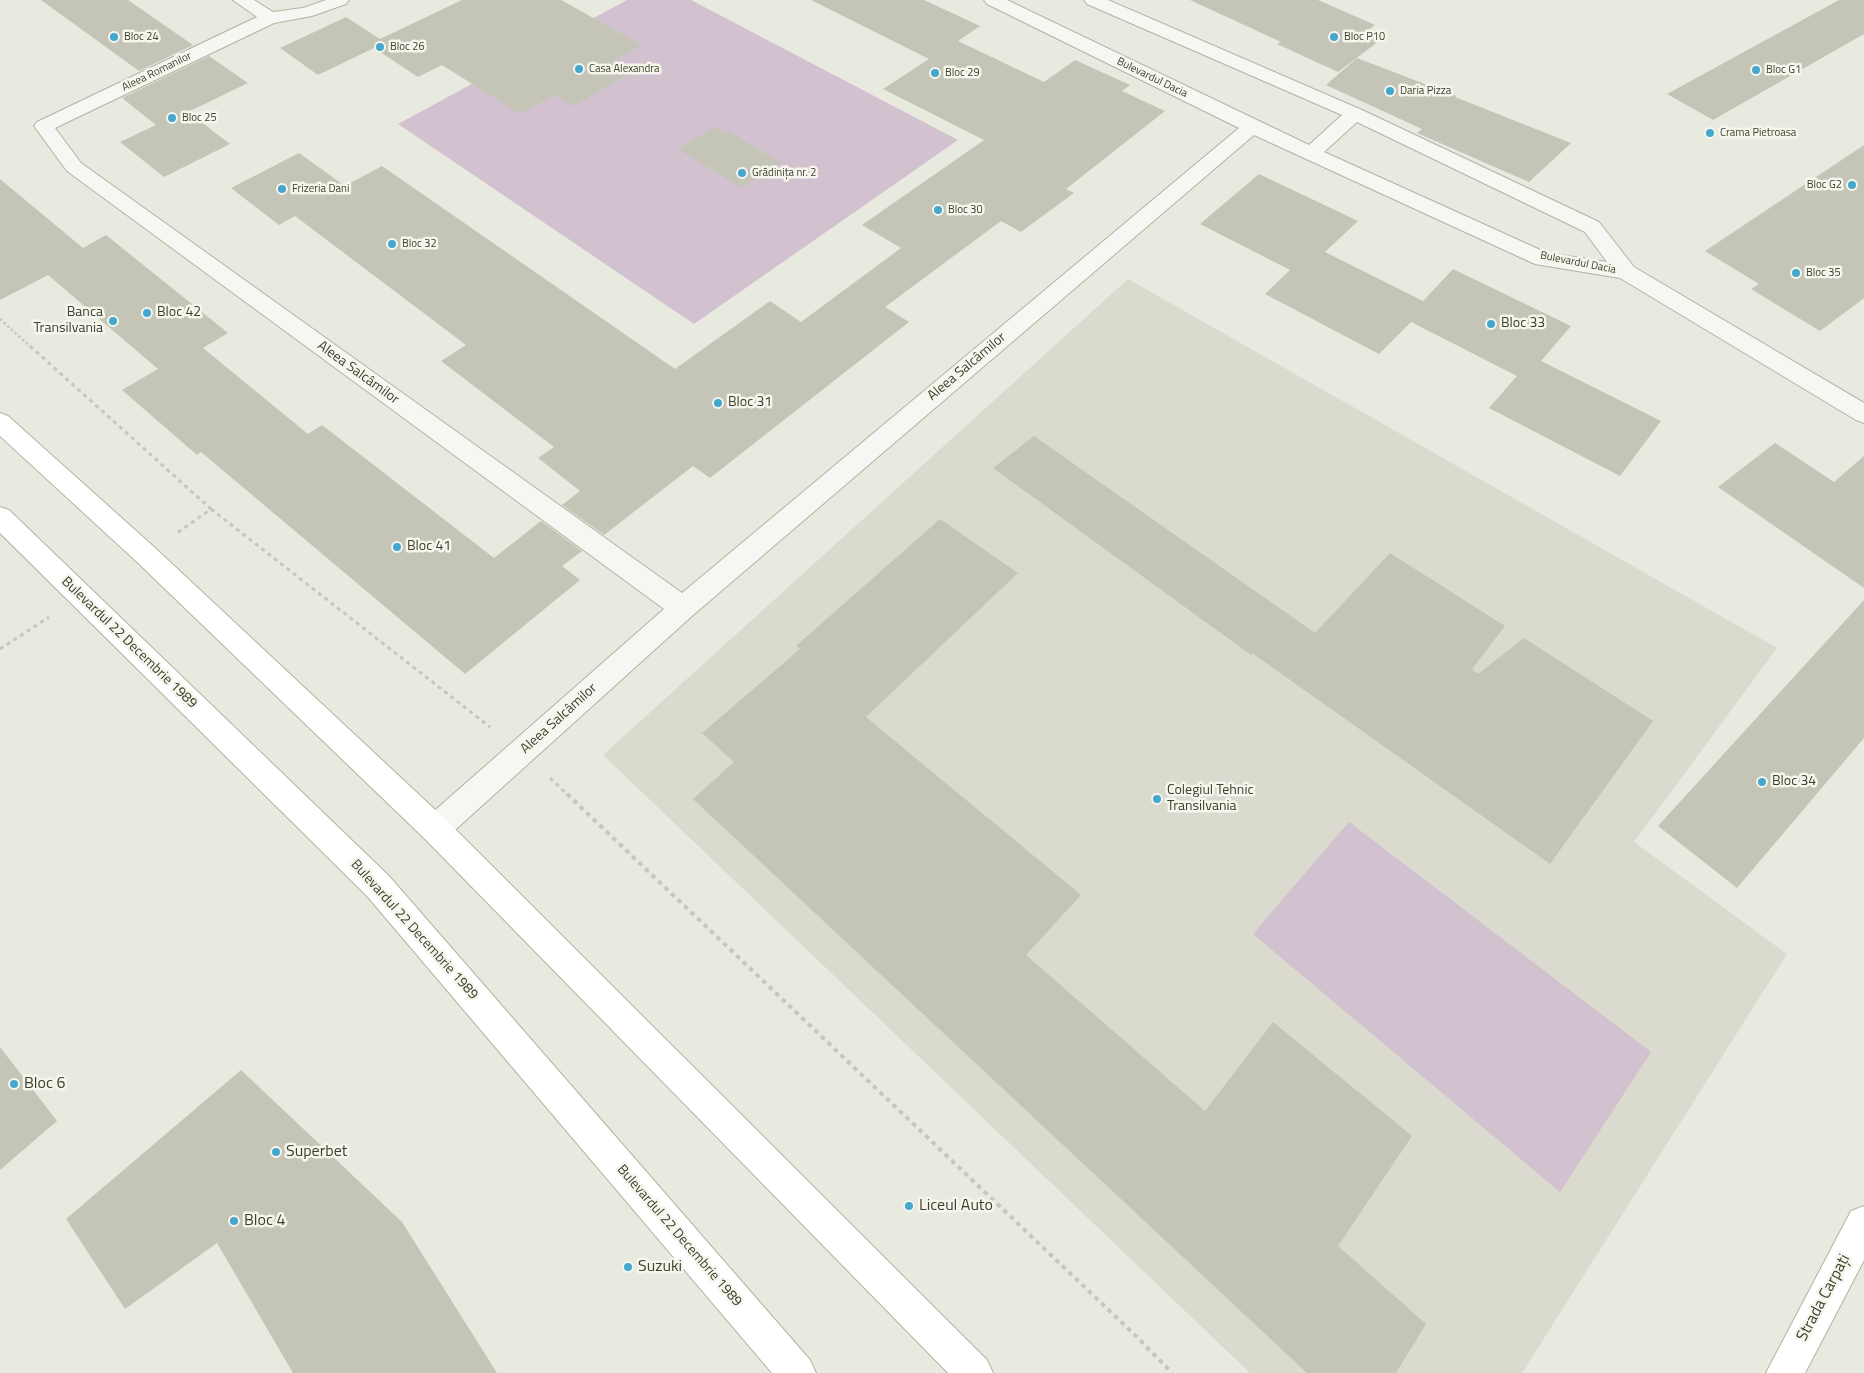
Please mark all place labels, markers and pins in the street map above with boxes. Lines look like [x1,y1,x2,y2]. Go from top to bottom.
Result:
place label: Bloc 24 [124,30,159,44]
place label: Bloc P10 [1344,30,1385,44]
marker: Bloc 24 [108,31,120,43]
marker: Bloc P10 [1328,31,1340,43]
place label: Bloc 26 [390,40,425,54]
marker: Bloc 26 [374,41,386,53]
place label: Casa Alexandra [589,62,660,76]
marker: Casa Alexandra [573,63,585,75]
place label: Bloc G1 [1766,63,1801,77]
marker: Bloc G1 [1750,64,1762,76]
place label: Bloc 29 [945,66,980,80]
marker: Bloc 29 [929,67,941,79]
place label: Daria Pizza [1400,84,1451,98]
marker: Daria Pizza [1384,85,1396,97]
place label: Bloc 25 [182,111,217,125]
marker: Bloc 25 [166,112,178,124]
place label: Crama Pietroasa [1720,126,1796,140]
marker: Crama Pietroasa [1704,127,1716,139]
place label: Grădinița nr. 2 [752,166,817,180]
marker: Grădinița nr. 2 [736,167,748,179]
place label: Bloc G2 [1807,178,1842,192]
marker: Bloc G2 [1846,179,1858,191]
place label: Frizeria Dani [292,182,349,196]
marker: Frizeria Dani [276,183,288,195]
place label: Bloc 30 [948,203,983,217]
marker: Bloc 30 [932,204,944,216]
place label: Bloc 32 [402,237,437,251]
marker: Bloc 32 [386,238,398,250]
place label: Bloc 35 [1806,266,1841,280]
marker: Bloc 35 [1790,267,1802,279]
place label: Banca Transilvania [33,305,103,338]
place label: Bloc 42 [157,305,201,321]
marker: Bloc 42 [141,307,153,319]
marker: Banca Transilvania [107,315,119,327]
place label: Bloc 33 [1501,316,1545,332]
marker: Bloc 33 [1485,318,1497,330]
place label: Bloc 31 [728,395,772,411]
marker: Bloc 31 [712,397,724,409]
place label: Bloc 41 [407,539,451,555]
marker: Bloc 41 [391,541,403,553]
place label: Bloc 34 [1772,774,1816,790]
marker: Bloc 34 [1756,776,1768,788]
place label: Colegiul Tehnic Transilvania [1167,783,1254,816]
marker: Colegiul Tehnic Transilvania [1151,793,1163,805]
place label: Bloc 6 [24,1074,65,1094]
marker: Bloc 6 [8,1078,20,1090]
place label: Superbet [286,1142,347,1162]
marker: Superbet [270,1146,282,1158]
place label: Liceul Auto [919,1196,993,1216]
marker: Liceul Auto [903,1200,915,1212]
place label: Bloc 4 [244,1211,285,1231]
marker: Bloc 4 [228,1215,240,1227]
place label: Suzuki [638,1257,682,1277]
marker: Suzuki [622,1261,634,1273]

